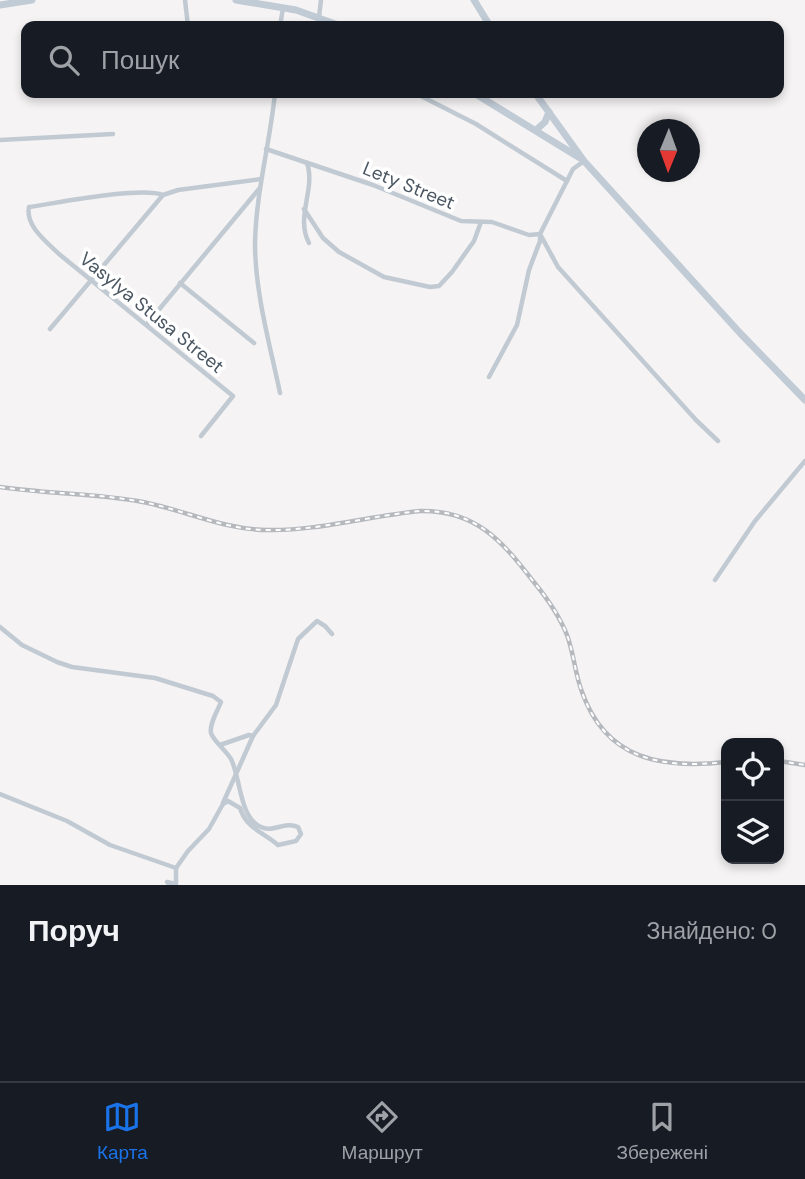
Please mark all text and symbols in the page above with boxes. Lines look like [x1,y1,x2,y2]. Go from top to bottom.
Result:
search box [21,21,784,98]
icon: search [45,41,83,79]
text: Пошук [101,43,179,77]
north arrow [637,119,700,182]
street label: Lety Street [359,156,458,215]
street label: Vasylya Stusa Street [74,246,229,379]
map controls [721,738,784,864]
button: locate [721,738,784,801]
button: layers [721,801,784,864]
text: Поруч [28,911,120,950]
text: Знайдено: 0 [647,916,777,946]
tab: Карта [97,1098,148,1165]
tab: Маршрут [342,1098,423,1165]
tab: Збережені [616,1098,708,1165]

